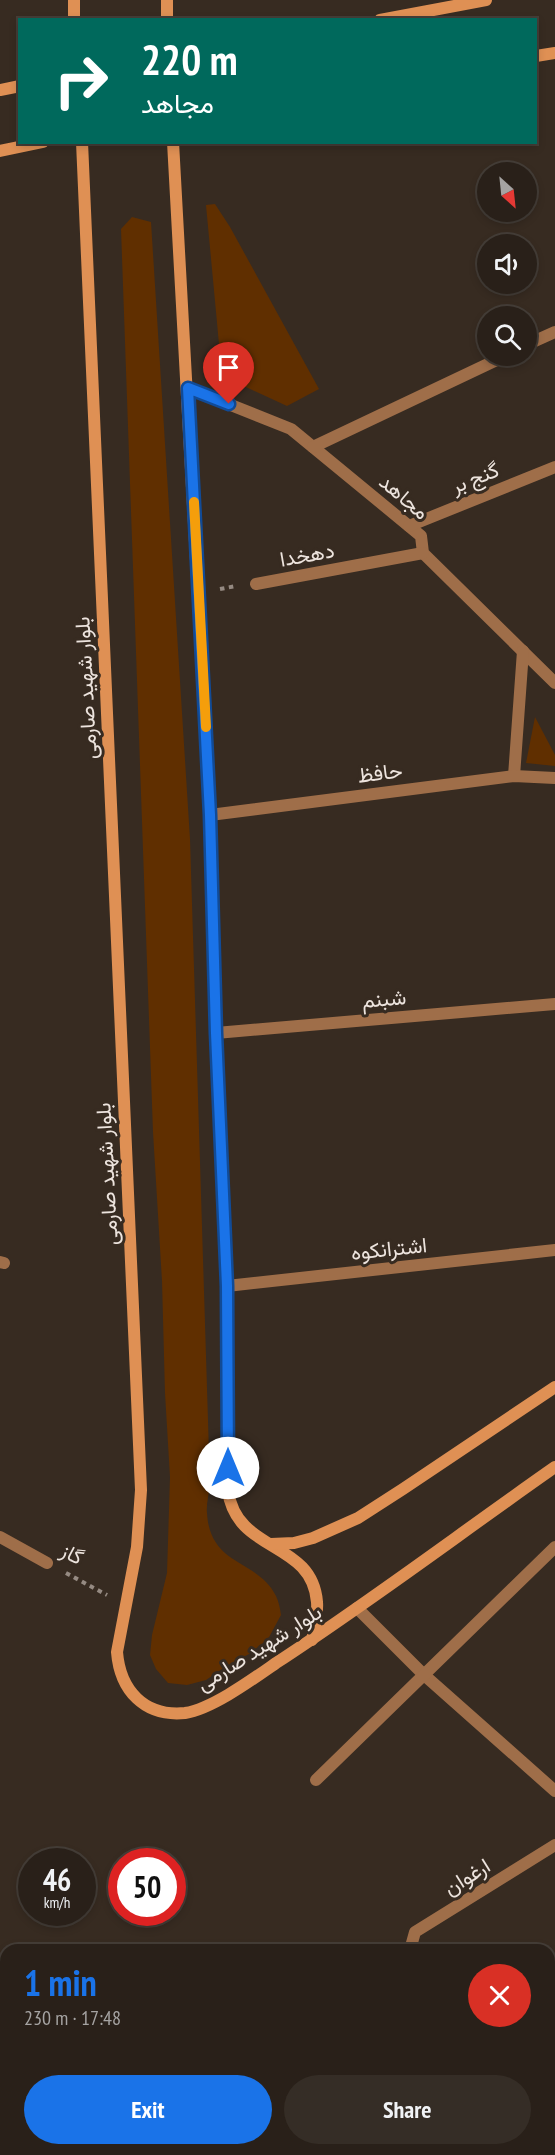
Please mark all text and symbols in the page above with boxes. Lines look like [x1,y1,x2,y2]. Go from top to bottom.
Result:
text: 220 m [141,32,238,87]
icon: right [42,42,120,120]
text: مجاهد [141,86,214,120]
north arrow [477,162,537,222]
map controls [477,162,537,366]
button: sound [477,234,537,294]
button: search [477,306,537,366]
pin [203,342,254,404]
icon: arrive [212,351,245,384]
street label: گنج بر [446,456,503,501]
street label: مجاهد [374,468,435,525]
street label: دهخدا [277,536,336,573]
street label: بلوار شهید صارمی [68,616,103,760]
street label: حافظ [356,756,404,789]
street label: شبنم [361,983,407,1015]
street label: بلوار شهید صارمی [89,1102,124,1246]
street label: اشترانکوه [350,1231,428,1266]
position arrow [196,1436,260,1500]
street label: گاز [55,1536,88,1571]
street label: بلوار شهید صارمی [191,1598,326,1697]
speed limit sign: 50 [108,1848,186,1926]
street label: ارغوان [438,1852,495,1901]
text: 46 [43,1860,71,1899]
text: km/h [44,1893,70,1912]
text: 1 min [24,1959,97,2006]
button: close [468,1964,531,2027]
text: 230 m · 17:48 [24,2005,121,2031]
button: Exit [24,2075,272,2144]
button: Share [284,2075,531,2144]

